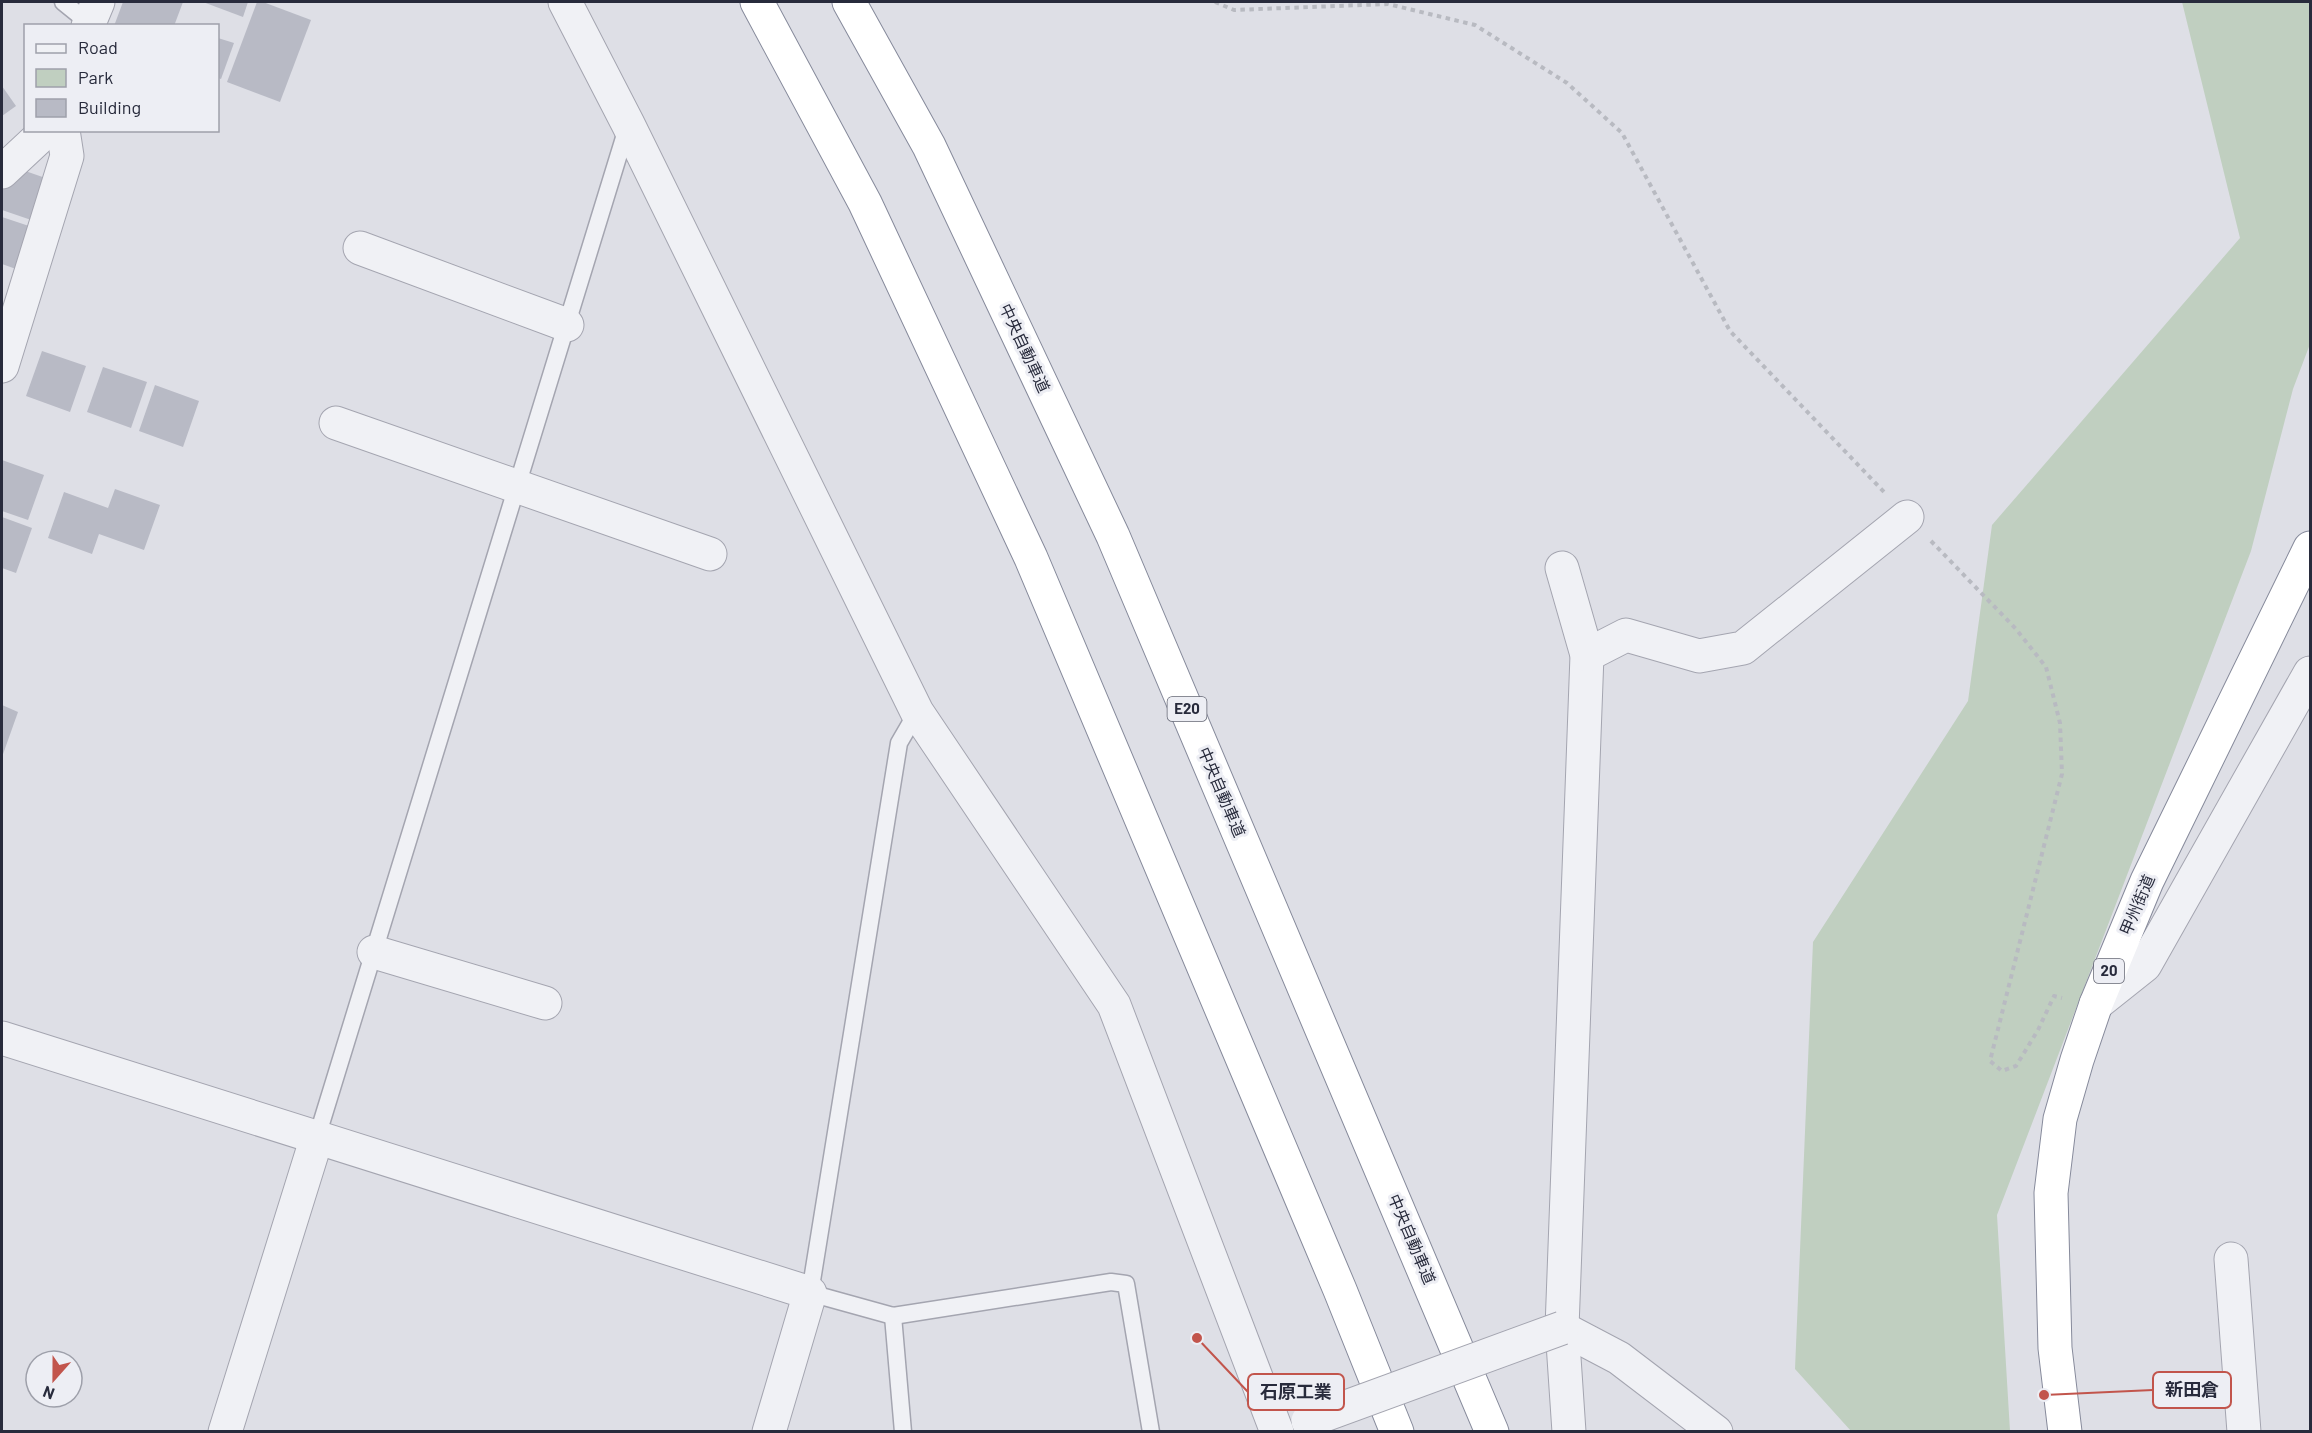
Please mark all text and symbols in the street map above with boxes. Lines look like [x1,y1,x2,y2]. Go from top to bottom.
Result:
legend [24,24,219,132]
text: Road [78,36,118,58]
text: Park [78,66,113,88]
text: Building [78,96,141,118]
street label: 中央自動車道 [997,300,1054,395]
road number: E20 [1168,697,1206,721]
street label: 中央自動車道 [1195,744,1250,840]
street label: 甲州街道 [2115,872,2158,938]
road number: 20 [2094,959,2124,983]
street label: 中央自動車道 [1385,1191,1440,1287]
north arrow [24,1349,84,1409]
callout: 新田倉 [2153,1372,2231,1408]
callout: 石原工業 [1248,1374,1344,1410]
text: 新田倉 [2165,1378,2219,1400]
text: 石原工業 [1260,1380,1332,1402]
text: N [40,1383,57,1404]

